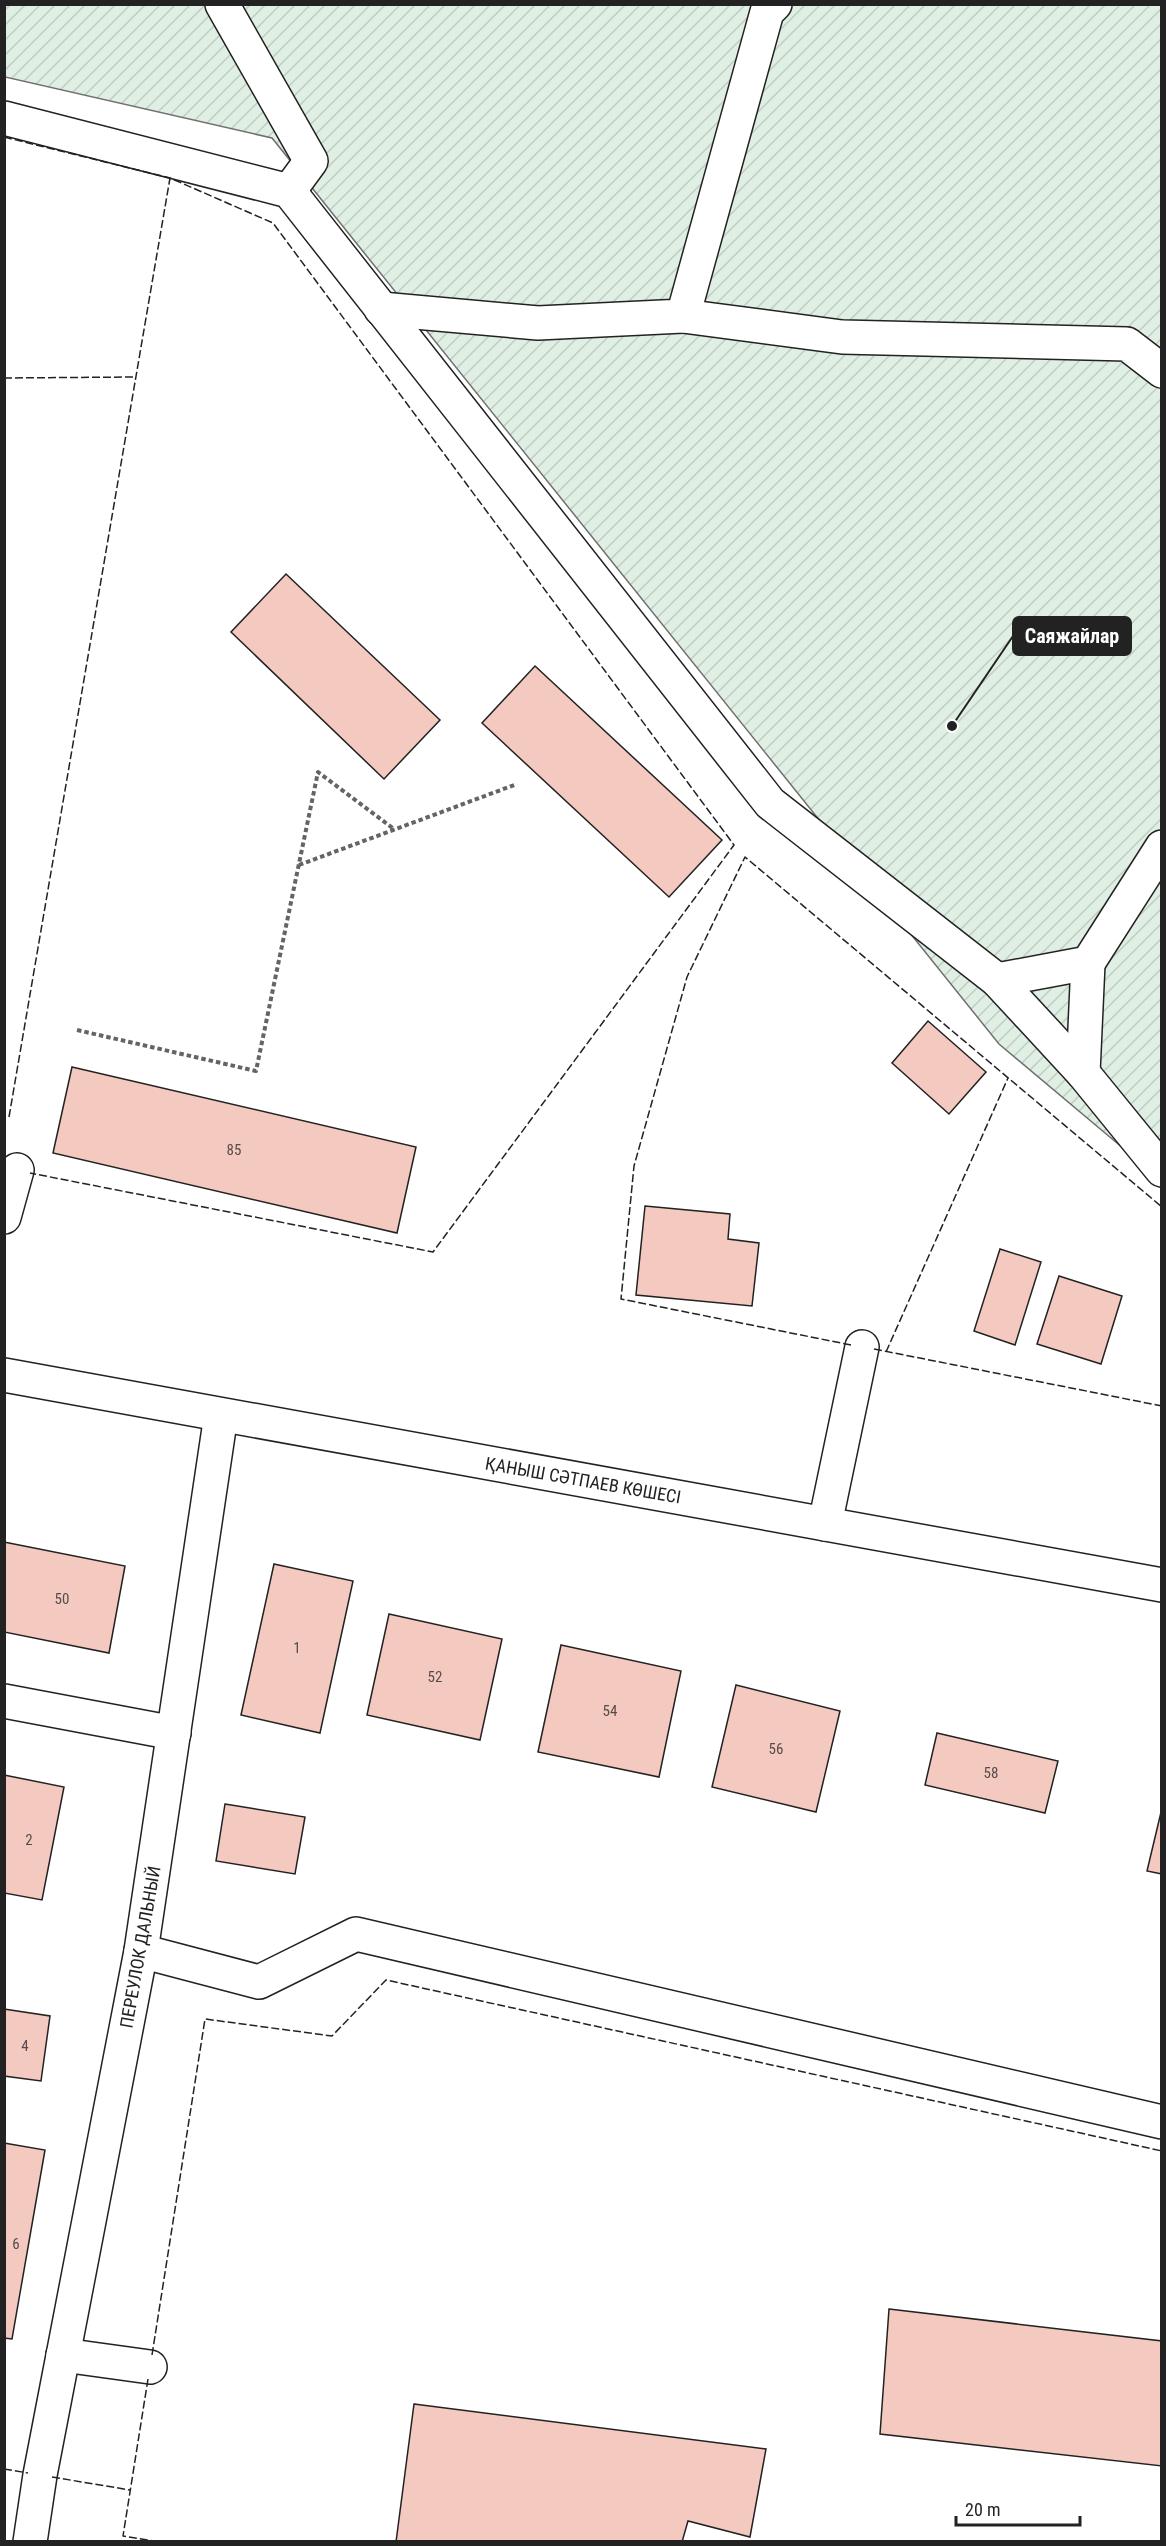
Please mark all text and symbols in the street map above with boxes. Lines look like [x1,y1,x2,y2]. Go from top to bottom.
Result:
callout: Саяжайлар [1013,617,1131,655]
text: Саяжайлар [1025,624,1119,648]
house number: 85 [227,1141,241,1159]
street label: ҚАНЫШ СӘТПАЕВ КӨШЕСІ [483,1452,683,1508]
house number: 50 [55,1590,69,1608]
house number: 1 [293,1639,301,1657]
house number: 52 [428,1668,442,1686]
house number: 54 [603,1702,617,1720]
house number: 56 [769,1740,783,1758]
house number: 58 [984,1764,998,1782]
house number: 2 [25,1831,33,1849]
street label: ПЕРЕУЛОК ДАЛЬНЫЙ [115,1864,165,2030]
house number: 4 [21,2037,29,2055]
house number: 6 [12,2235,20,2253]
scale bar [956,2489,1080,2527]
text: 20 m [965,2499,1000,2520]

